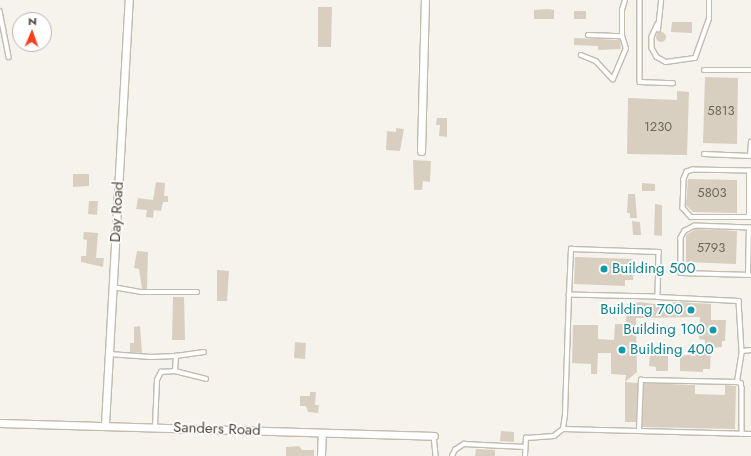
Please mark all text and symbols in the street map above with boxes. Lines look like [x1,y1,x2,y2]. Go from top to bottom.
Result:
north arrow [12,12,52,52]
text: N [28,13,37,29]
house number: 5813 [707,103,735,119]
house number: 1230 [644,119,672,135]
street label: Day Road [106,181,128,243]
house number: 5803 [697,185,727,201]
house number: 5793 [697,240,725,256]
place label: Building 500 [612,260,695,278]
marker: Building 500 [599,264,609,274]
place label: Building 700 [600,301,683,319]
marker: Building 700 [686,305,696,315]
place label: Building 100 [623,321,705,339]
marker: Building 100 [708,325,718,335]
place label: Building 400 [630,341,714,359]
marker: Building 400 [617,345,627,355]
street label: Sanders Road [173,418,261,440]

